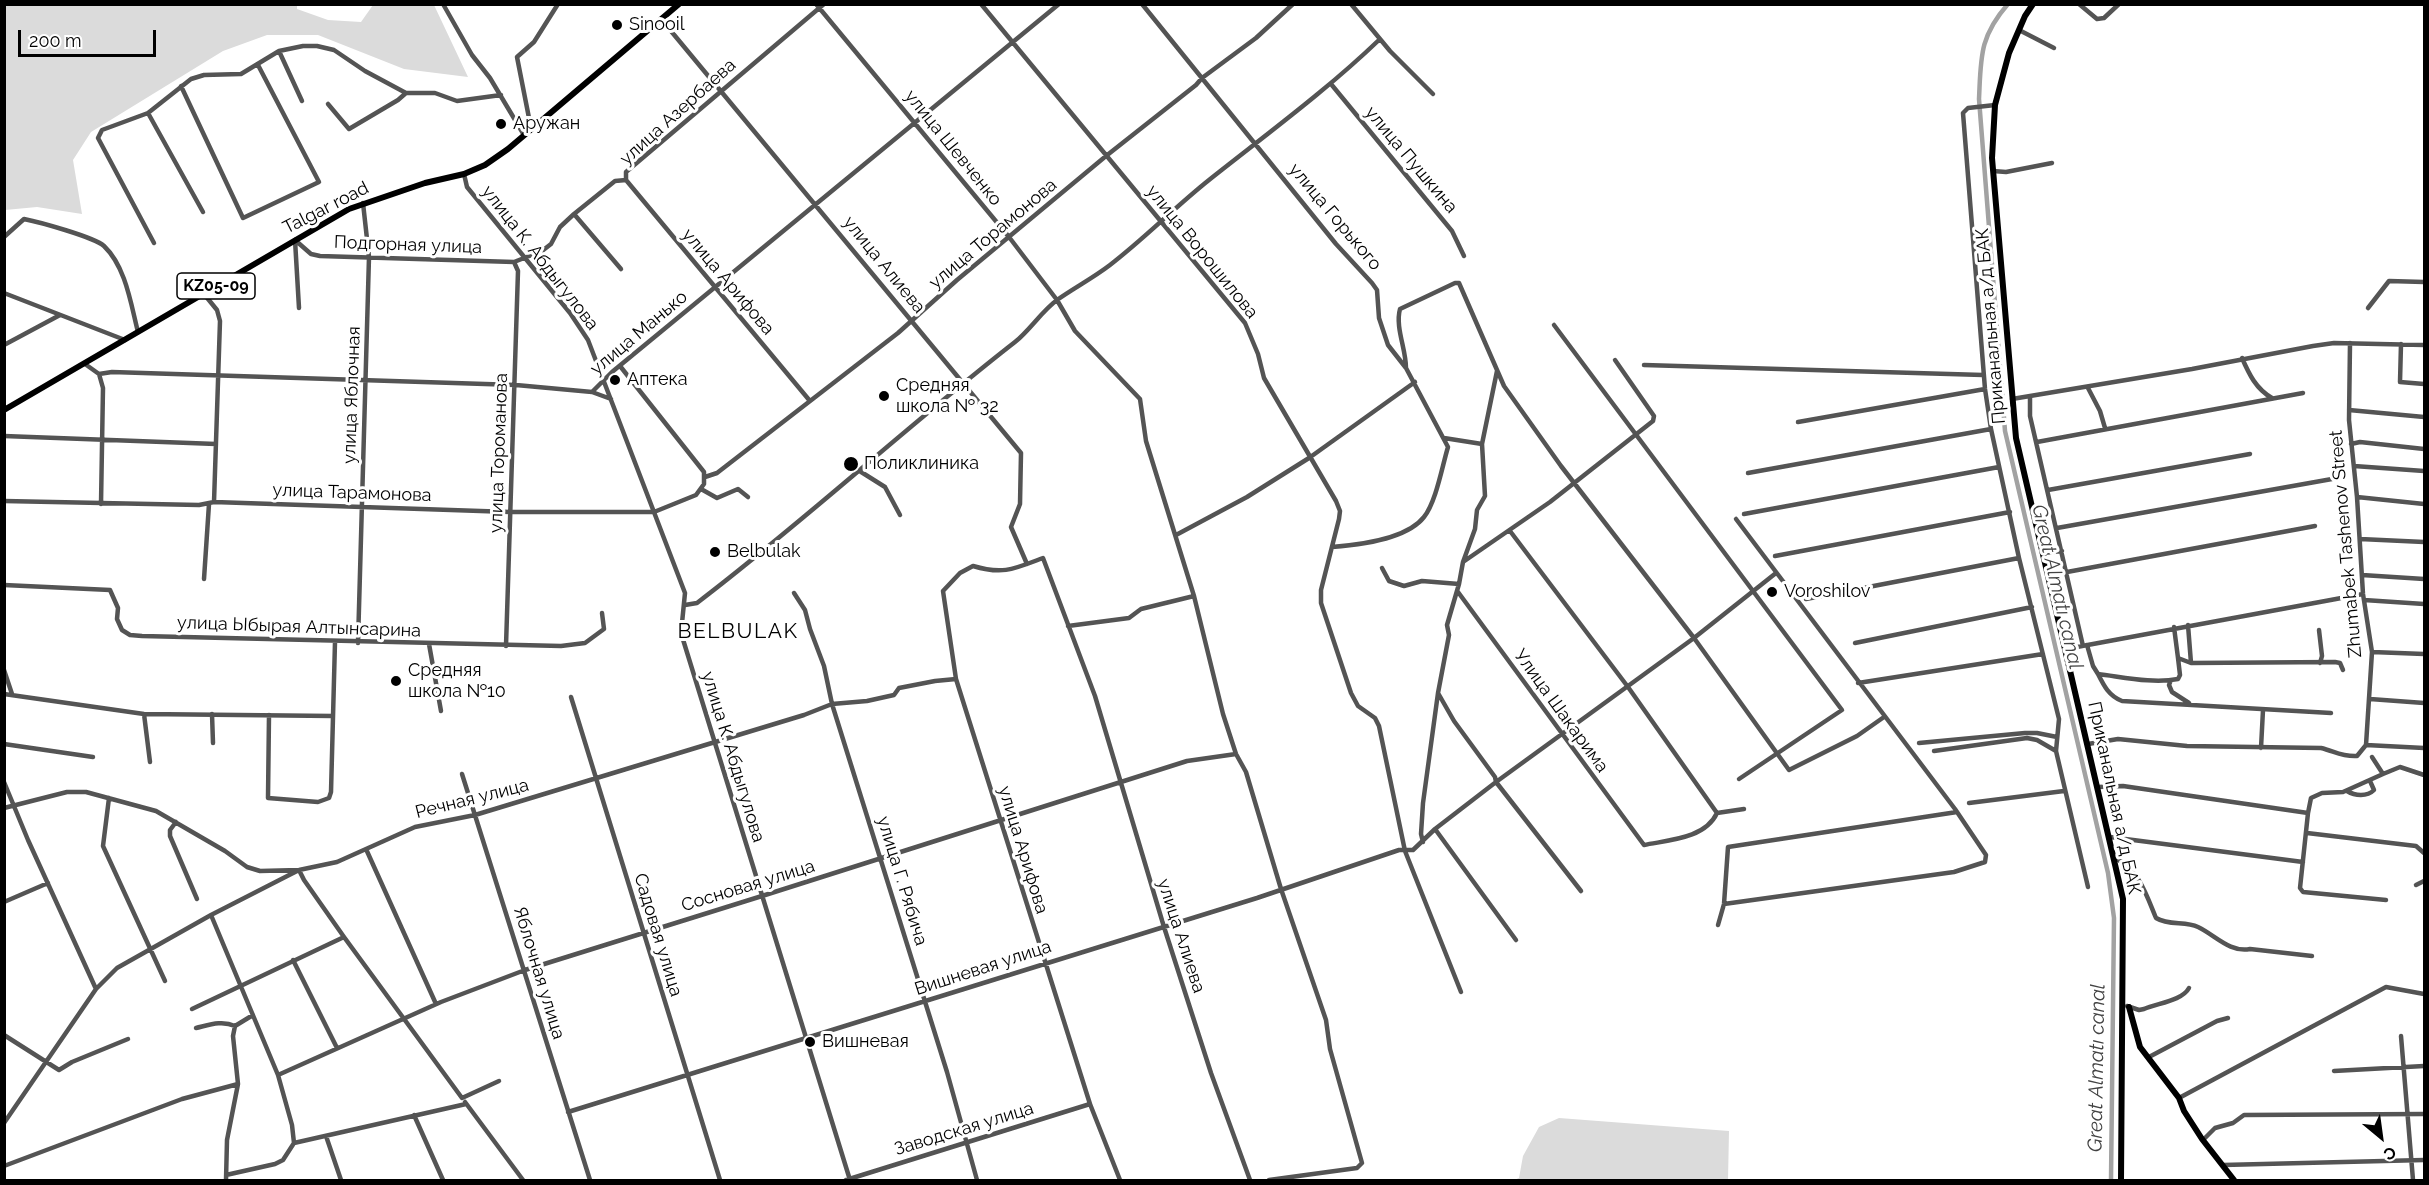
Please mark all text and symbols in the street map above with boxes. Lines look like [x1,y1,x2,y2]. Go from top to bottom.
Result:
place label: Sinooil [629,14,685,36]
scale bar [21,18,159,56]
marker: Sinooil [610,18,624,32]
text: 200 m [29,30,82,51]
street label: улица Азербаева [616,54,740,170]
street label: улица Шевченко [900,86,1006,210]
street label: улица Пушкина [1360,102,1462,218]
place label: Аружан [513,113,580,135]
marker: Аружан [494,117,508,131]
street label: улица Горького [1284,159,1386,275]
street label: улица Торамонова [925,174,1061,294]
street label: Talgar road [279,177,373,239]
street label: улица К. Абдыгулова [477,181,603,335]
street label: улица Ворошилова [1142,181,1262,323]
street label: улица Алиева [838,212,930,318]
street label: улица Арифова [677,224,779,340]
street label: Приканальная а/д БАК [1972,227,2010,425]
street label: Подгорная улица [334,232,482,258]
road number: KZ05-09 [177,273,255,299]
street label: улица Манько [586,286,692,380]
street label: улица Яблочная [339,326,365,464]
place label: Аптека [627,369,688,391]
street label: улица Тороманова [485,373,513,533]
marker: Аптека [608,373,622,387]
place label: Средняя школа № 32 [896,375,999,418]
marker: Средняя школа № 32 [877,389,891,403]
street label: Zhumabek Tashenov Street [2325,429,2367,659]
place label: Поликлиника [864,453,979,475]
marker: Поликлиника [842,455,860,473]
street label: улица Тарамонова [272,479,432,507]
water label: Great Almatı canal [2026,502,2088,672]
place label: Belbulak [727,541,800,563]
marker: Belbulak [708,545,722,559]
place label: Voroshilov [1784,581,1870,603]
marker: Voroshilov [1765,585,1779,599]
street label: улица Ыбырая Алтынсарина [177,612,421,642]
district label: BELBULAK [678,619,798,645]
street label: Улица Шакарима [1509,645,1613,777]
place label: Средняя школа №10 [408,660,506,702]
street label: улица К. Абдыгулова [697,669,769,845]
marker: Средняя школа №10 [389,674,403,688]
street label: Приканальная а/д БАК [2083,700,2145,896]
street label: Речная улица [413,774,531,824]
street label: улица Арифова [993,784,1053,916]
street label: улица Г. Рябича [872,814,932,948]
street label: Сосновая улица [679,855,817,917]
street label: Садовая улица [629,871,687,999]
street label: улица Алиева [1152,876,1210,996]
street label: Яблочная улица [509,904,569,1042]
street label: Вишневая улица [912,936,1054,1000]
water label: Great Almatı canal [2084,984,2110,1152]
place label: Вишневая [822,1031,909,1053]
marker: Вишневая [803,1035,817,1049]
street label: Заводская улица [892,1098,1036,1160]
north arrow [2351,1107,2411,1167]
text: С [2381,1142,2399,1164]

